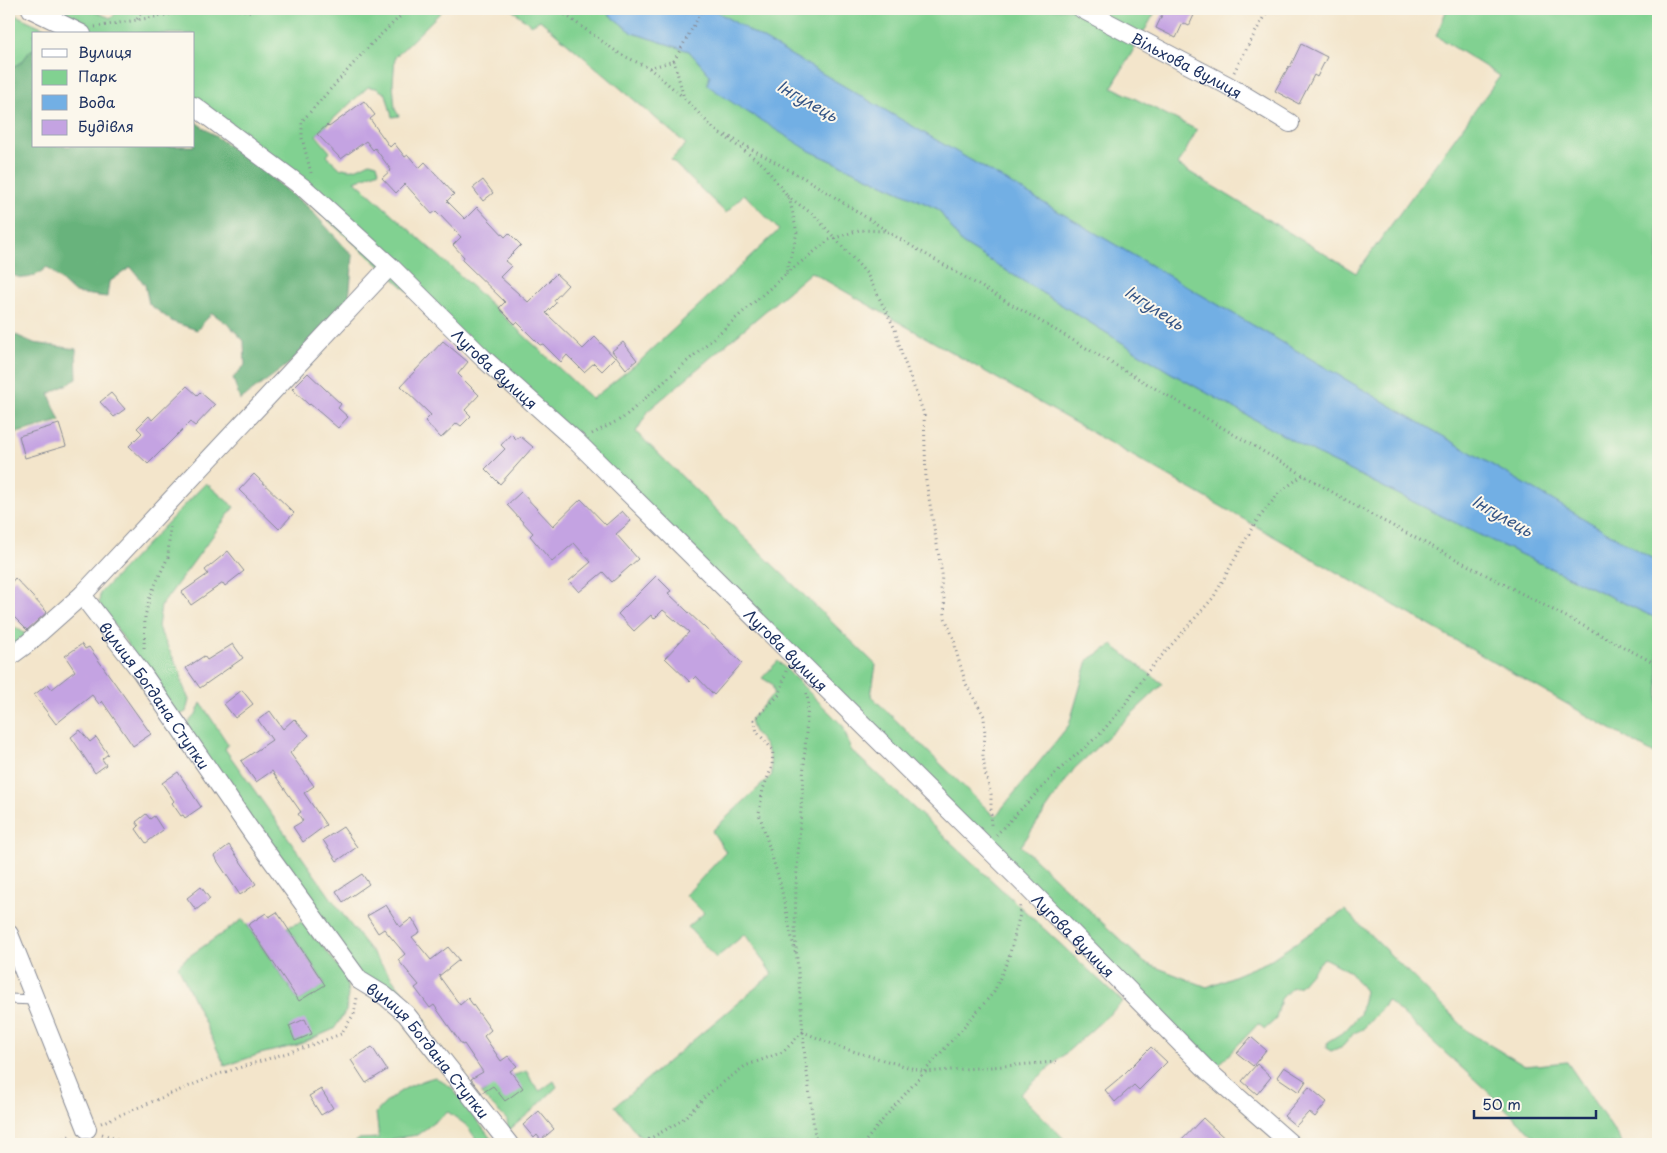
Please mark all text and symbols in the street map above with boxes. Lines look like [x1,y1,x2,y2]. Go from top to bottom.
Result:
street label: Вільхова вулиця [1128,26,1247,103]
legend [32,32,195,148]
text: Вулиця [78,40,132,63]
text: Парк [78,64,117,87]
water label: Інгулець [773,73,843,127]
text: Вода [78,90,116,113]
text: Будівля [78,114,134,137]
water label: Інгулець [1121,279,1190,336]
street label: Лугова вулиця [447,322,543,414]
water label: Інгулець [1468,488,1538,542]
street label: Лугова вулиця [740,603,834,696]
street label: вулиця Богдана Ступки [95,616,216,773]
street label: Лугова вулиця [1027,888,1121,982]
street label: вулиця Богдана Ступки [362,976,496,1123]
scale bar [1474,1088,1597,1120]
text: 50 m [1482,1092,1521,1115]

